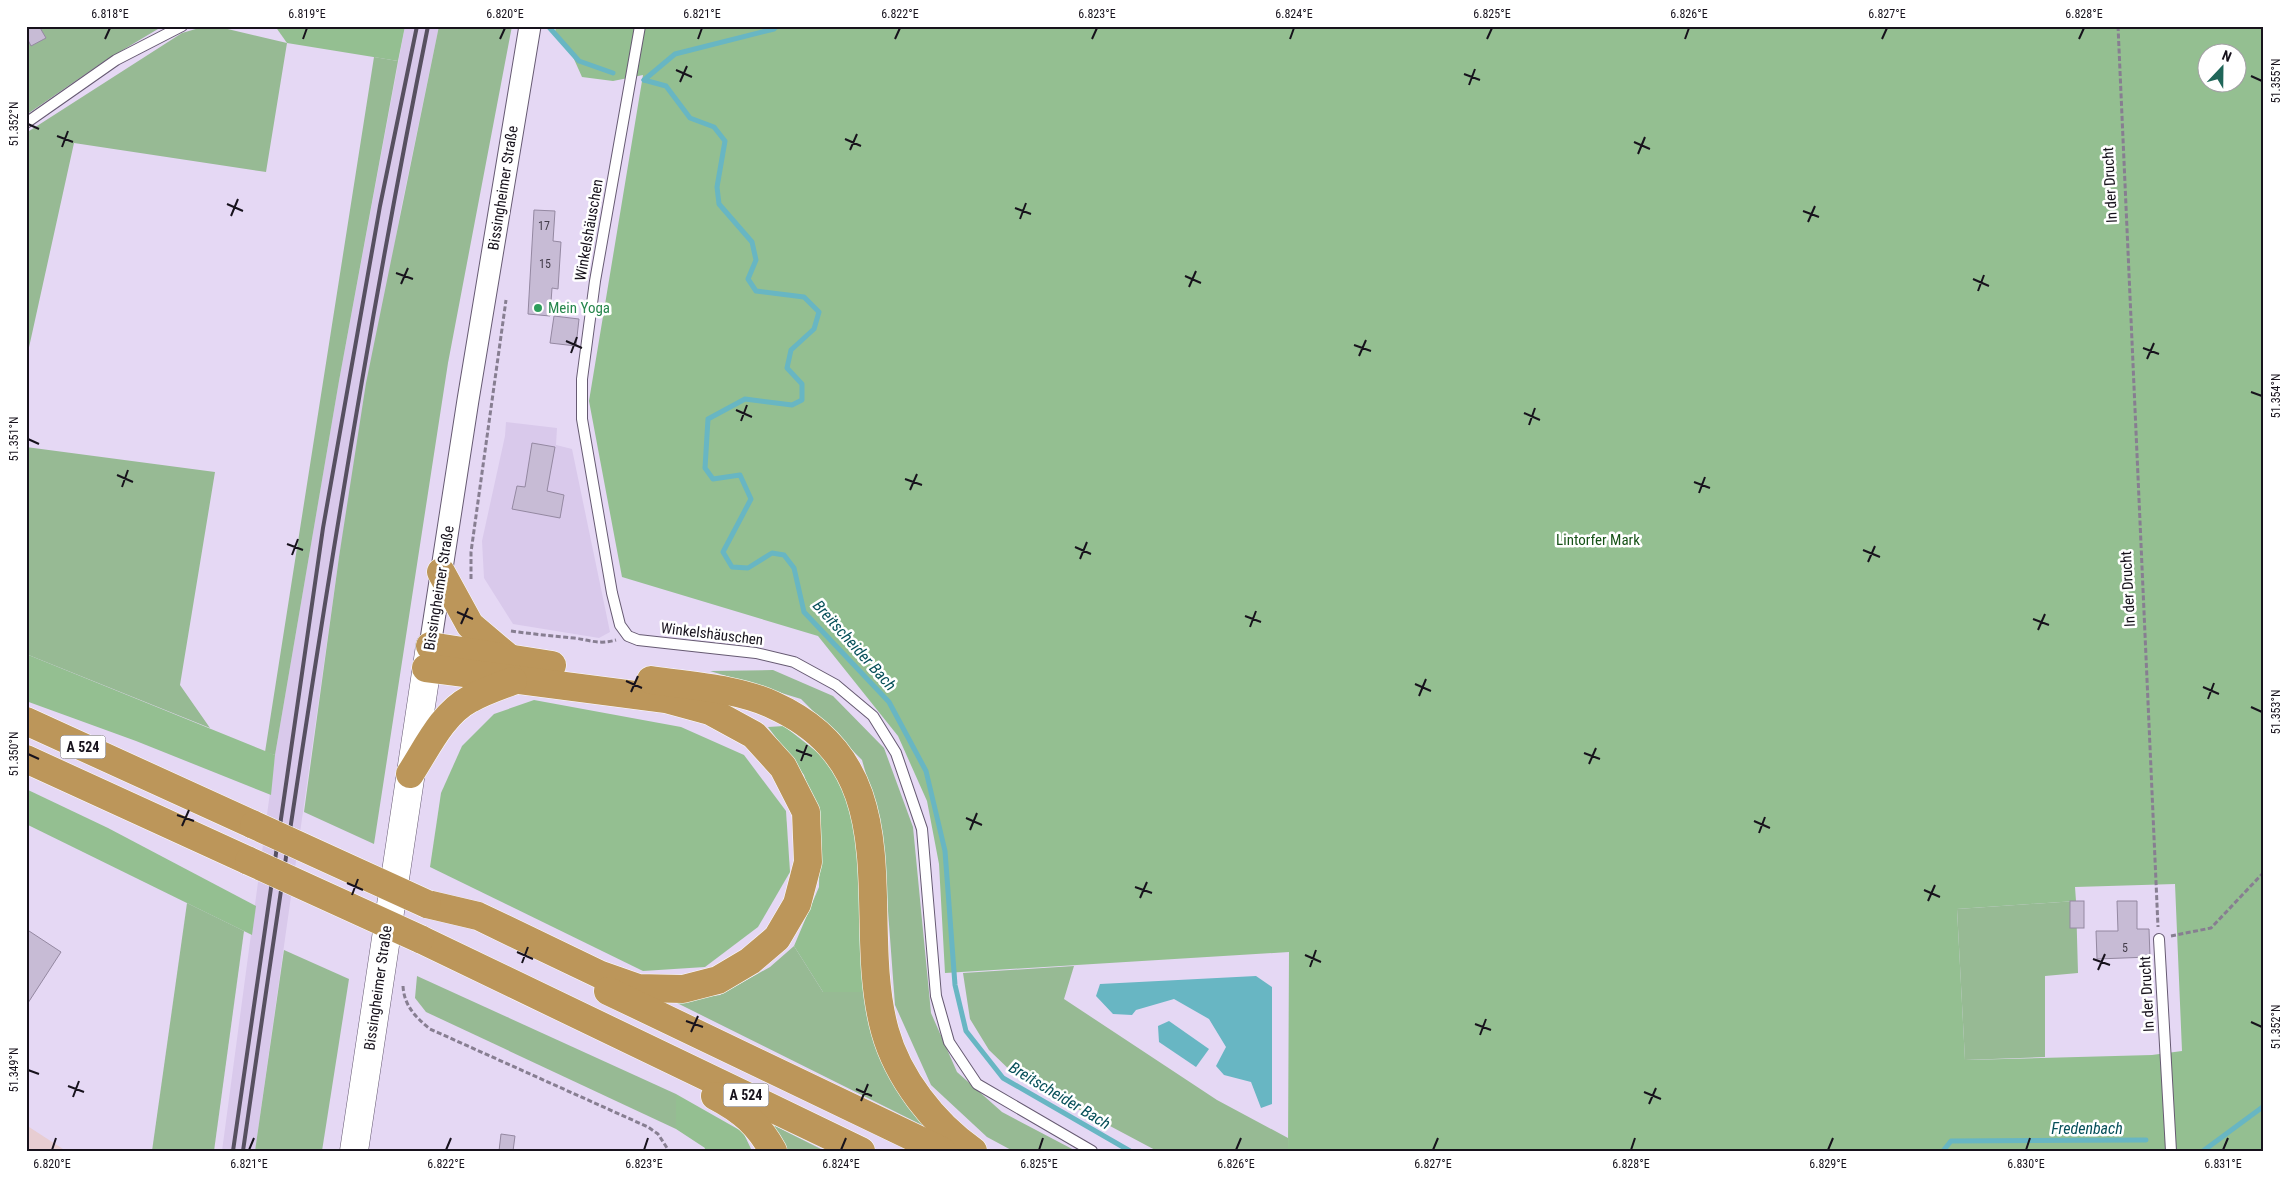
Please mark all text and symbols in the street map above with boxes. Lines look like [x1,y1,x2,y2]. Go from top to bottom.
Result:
text: 6.818°E [91,7,129,21]
text: 6.819°E [288,7,326,21]
text: 6.820°E [486,7,524,21]
text: 6.821°E [683,7,721,21]
text: 6.822°E [881,7,919,21]
text: 6.823°E [1078,7,1116,21]
text: 6.824°E [1275,7,1313,21]
text: 6.825°E [1473,7,1511,21]
text: 6.826°E [1670,7,1708,21]
text: 6.827°E [1868,7,1906,21]
text: 6.828°E [2065,7,2103,21]
north arrow [2198,42,2248,92]
text: N [2220,47,2234,65]
text: 51.355°N [2269,59,2283,103]
text: 51.352°N [7,102,21,146]
street label: Bissingheimer Straße [484,124,522,252]
street label: In der Drucht [2099,147,2121,223]
street label: Winkelshäuschen [571,178,607,282]
house number: 17 [538,219,550,233]
house number: 15 [539,257,551,271]
place label: Mein Yoga [548,299,610,317]
marker: Mein Yoga [532,302,544,314]
text: 51.354°N [2269,374,2283,418]
text: 51.351°N [7,417,21,461]
street label: Bissingheimer Straße [420,524,458,652]
park label: Lintorfer Mark [1556,531,1640,549]
street label: In der Drucht [2117,551,2139,627]
water label: Breitscheider Bach [809,596,900,694]
street label: Winkelshäuschen [660,619,764,649]
text: 51.353°N [2269,690,2283,734]
text: 51.350°N [7,732,21,776]
road number: A 524 [61,736,106,759]
street label: Bissingheimer Straße [360,924,396,1052]
house number: 5 [2122,941,2128,955]
street label: In der Drucht [2136,956,2158,1032]
text: 51.352°N [2269,1005,2283,1049]
text: 51.349°N [7,1048,21,1092]
water label: Breitscheider Bach [1006,1058,1114,1133]
road number: A 524 [724,1084,768,1106]
water label: Fredenbach [2051,1119,2123,1138]
text: 6.820°E [33,1157,71,1171]
text: 6.821°E [230,1157,268,1171]
text: 6.822°E [427,1157,465,1171]
text: 6.823°E [625,1157,663,1171]
text: 6.824°E [822,1157,860,1171]
text: 6.825°E [1020,1157,1058,1171]
text: 6.826°E [1217,1157,1255,1171]
text: 6.827°E [1414,1157,1452,1171]
text: 6.828°E [1612,1157,1650,1171]
text: 6.829°E [1809,1157,1847,1171]
text: 6.830°E [2007,1157,2045,1171]
text: 6.831°E [2204,1157,2242,1171]

